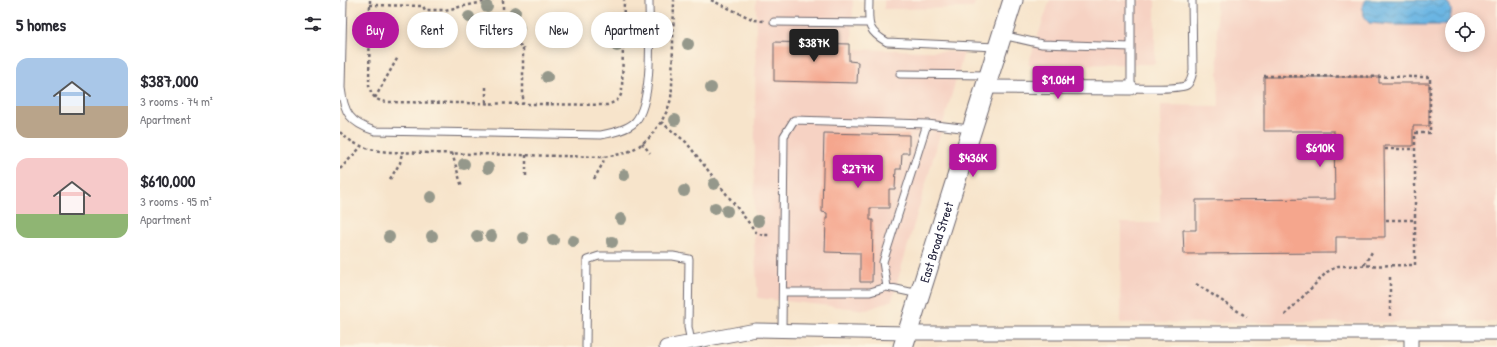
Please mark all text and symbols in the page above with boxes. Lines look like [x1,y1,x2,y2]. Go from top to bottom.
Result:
chip: Buy [352,12,399,48]
chip: Rent [407,12,458,48]
chip: Filters [466,12,527,48]
chip: New [535,12,583,48]
chip: Apartment [591,12,673,48]
map controls [1445,12,1485,52]
button: locate [1445,12,1485,52]
text: 5 homes [16,13,66,36]
icon: filters [302,13,324,35]
pin: $387K [786,29,842,63]
text: $387K [798,33,830,51]
pin: $1.06M [1025,66,1091,100]
text: $387,000 [140,69,198,92]
text: $1.06M [1042,70,1074,88]
icon: home [48,74,96,122]
text: 3 rooms · 74 m² [140,92,213,110]
text: Apartment [140,110,191,128]
pin: $610K [1292,134,1348,168]
text: $610K [1305,138,1335,156]
pin: $436K [945,144,1001,178]
text: $436K [958,148,988,166]
pin: $277K [830,155,886,189]
text: $277K [842,159,874,177]
text: $610,000 [140,169,195,192]
icon: home [48,174,96,222]
text: 3 rooms · 95 m² [140,192,212,210]
street label: East Broad Street [915,199,958,285]
text: Apartment [140,210,191,228]

